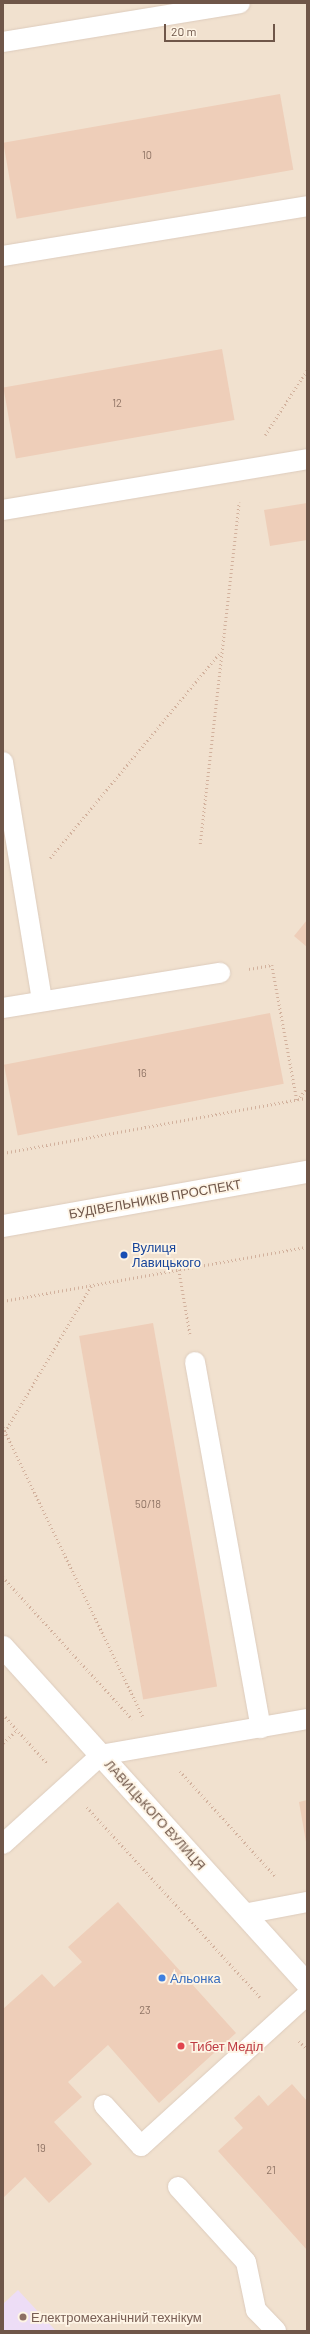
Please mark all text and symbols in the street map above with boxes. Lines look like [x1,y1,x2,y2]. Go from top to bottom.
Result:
scale bar [166,16,277,42]
text: 20 m [171,24,197,38]
house number: 10 [142,148,152,162]
house number: 12 [112,396,122,410]
house number: 16 [137,1066,147,1080]
street label: БУДІВЕЛЬНИКІВ ПРОСПЕКТ [68,1176,242,1222]
place label: Вулиця Лавицького [132,1240,201,1271]
marker: Вулиця Лавицького [119,1250,129,1260]
house number: 50/18 [135,1497,161,1511]
street label: ЛАВИЦЬКОГО ВУЛИЦЯ [101,1757,209,1873]
place label: Альонка [170,1970,221,1986]
marker: Альонка [157,1973,167,1983]
house number: 23 [139,2003,151,2017]
place label: Тибет Меділ [190,2038,263,2054]
marker: Тибет Меділ [175,2040,187,2052]
house number: 19 [36,2141,46,2155]
house number: 21 [266,2163,276,2177]
place label: Електромеханічний технікум [31,2309,202,2325]
marker: Електромеханічний технікум [18,2312,28,2322]

